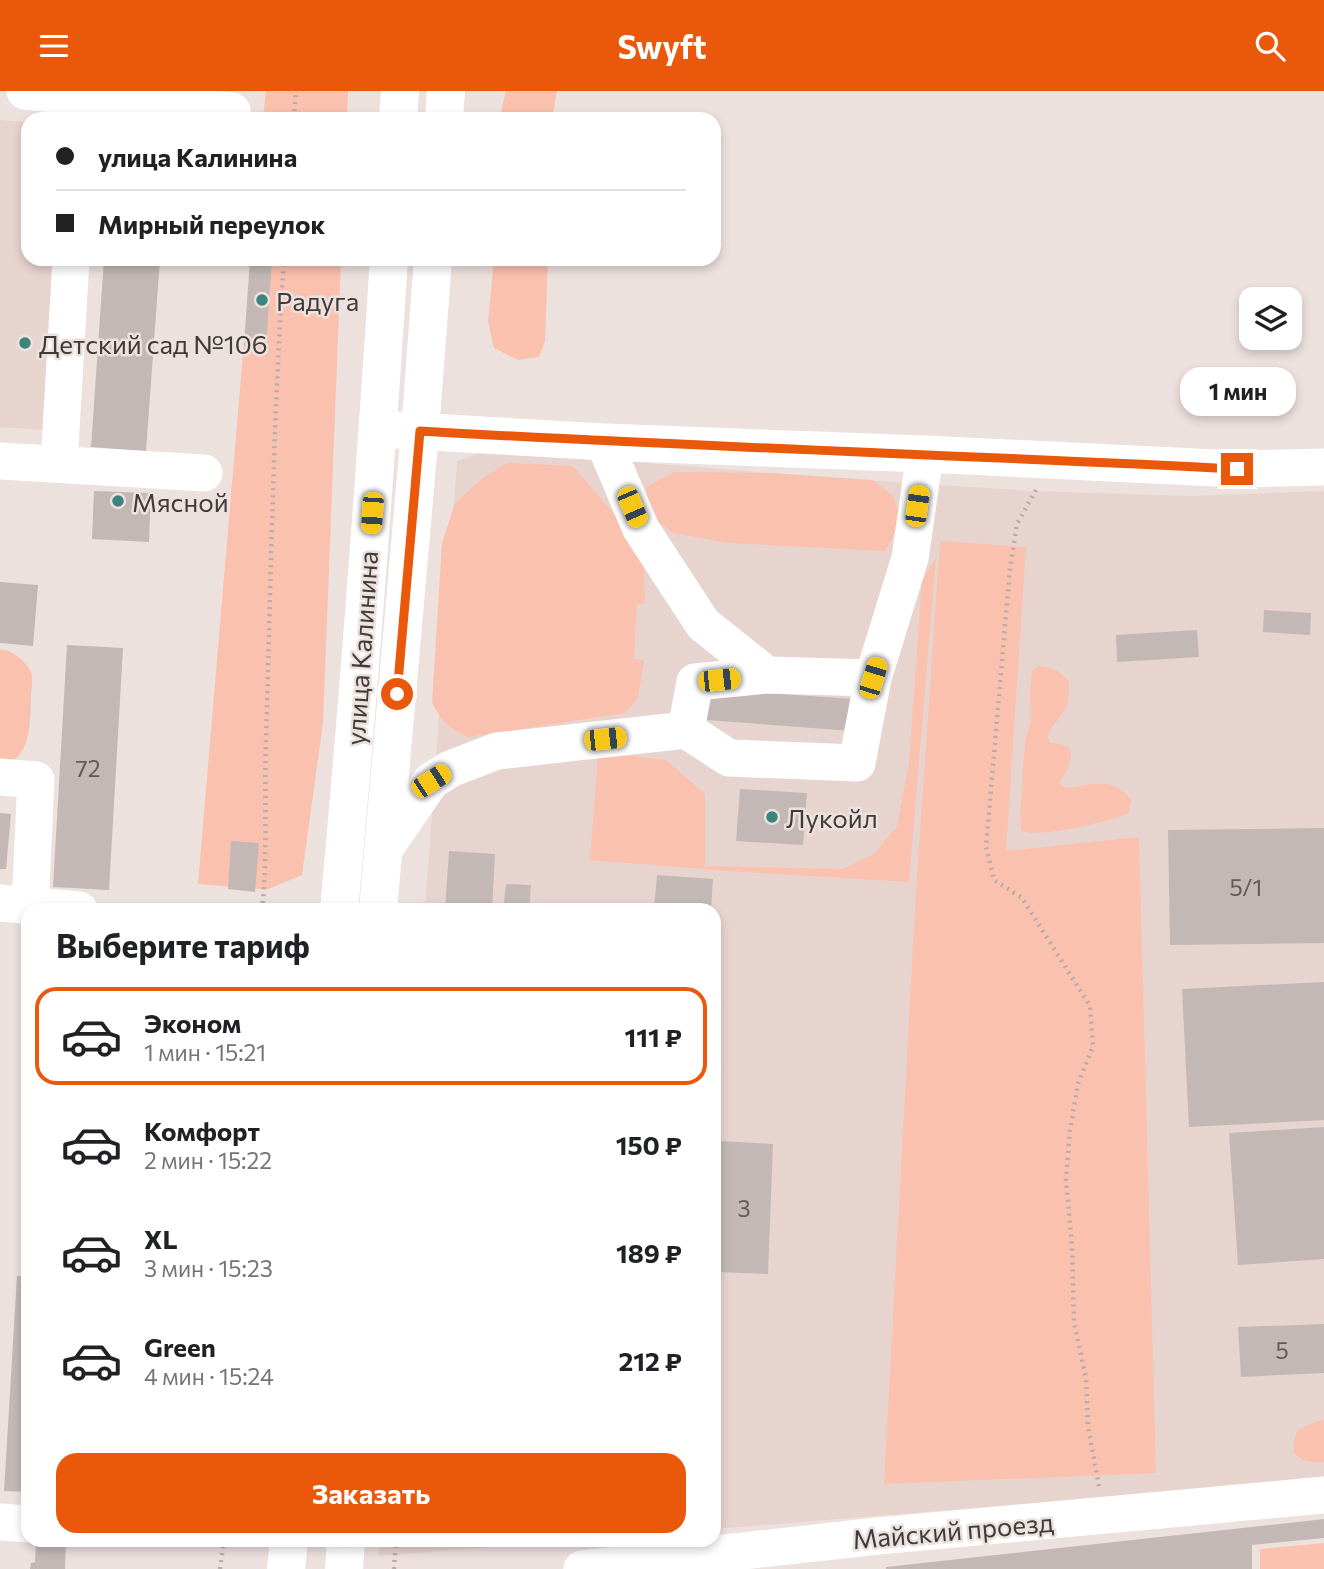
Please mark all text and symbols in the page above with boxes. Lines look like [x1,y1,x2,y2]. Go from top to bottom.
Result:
text: Swyft [617,26,707,66]
icon: menu [35,27,73,65]
icon: search [1251,27,1289,65]
text: улица Калинина [98,141,297,172]
text: Мирный переулок [98,208,325,239]
place label: Радуга [276,285,359,316]
map controls [1239,287,1302,350]
button: layers [1239,287,1302,350]
marker: Радуга [254,292,270,308]
place label: Детский сад №106 [39,328,268,359]
marker: Детский сад №106 [17,335,33,351]
callout: 1 мин [1179,367,1295,417]
text: 1 мин [1209,377,1267,405]
route end [1221,453,1253,485]
car [615,484,650,530]
car [904,484,931,528]
place label: Мясной [132,486,229,517]
car [361,491,384,535]
marker: Мясной [110,493,126,509]
street label: улица Калинина [339,550,383,746]
car [857,655,890,701]
car [698,667,741,693]
route start [381,678,413,710]
car [584,726,627,752]
house number: 72 [76,754,100,782]
car [408,761,455,801]
place label: Лукойл [786,802,878,833]
marker: Лукойл [764,809,780,825]
house number: 5/1 [1230,873,1262,901]
text: Выберите тариф [56,925,310,965]
icon: car [60,1005,123,1068]
text: Эконом [144,1007,241,1038]
text: 111 ₽ [625,1021,682,1052]
text: 1 мин · 15:21 [144,1038,266,1066]
icon: car [60,1113,123,1176]
text: Комфорт [144,1115,260,1146]
text: 150 ₽ [616,1129,682,1160]
text: 2 мин · 15:22 [144,1146,272,1174]
house number: 3 [737,1194,751,1222]
icon: car [60,1221,123,1284]
text: XL [144,1223,178,1254]
text: 189 ₽ [616,1237,682,1268]
text: 3 мин · 15:23 [144,1254,273,1282]
icon: car [60,1329,123,1392]
text: Green [144,1331,216,1362]
house number: 5 [1275,1336,1289,1364]
text: 212 ₽ [619,1345,682,1376]
text: 4 мин · 15:24 [144,1362,274,1390]
button: Заказать [56,1453,686,1533]
street label: Майский проезд [851,1506,1055,1554]

